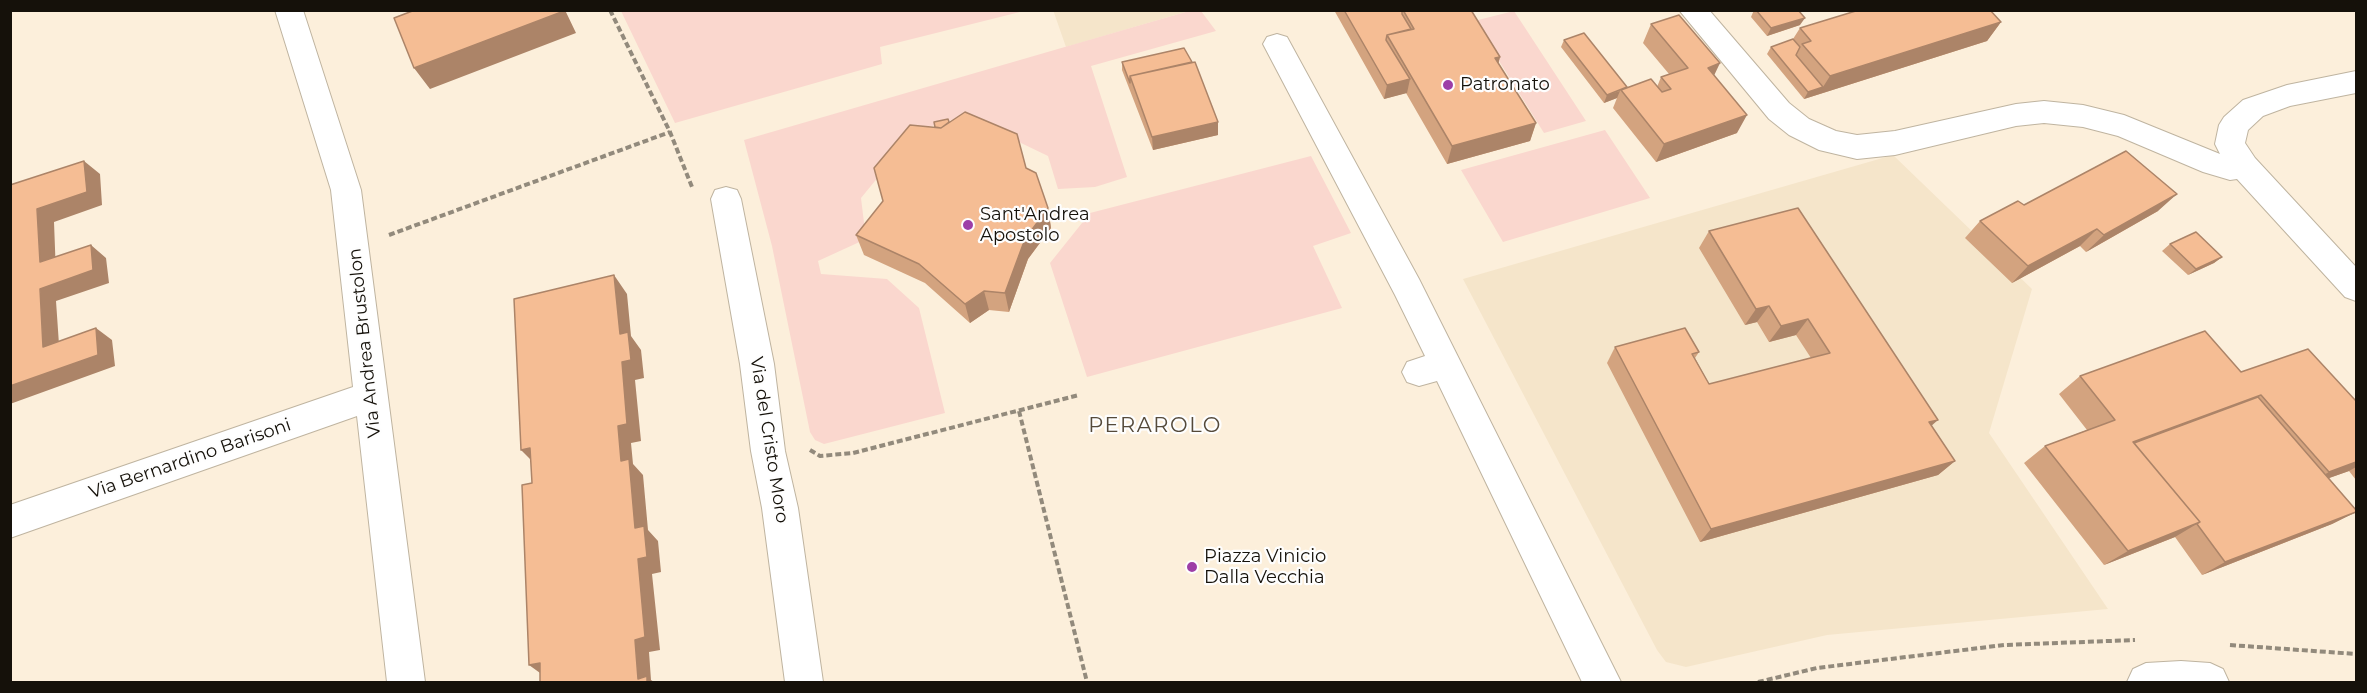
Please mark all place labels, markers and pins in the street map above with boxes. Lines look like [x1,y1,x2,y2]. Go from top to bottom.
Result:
place label: Patronato [1460,74,1550,96]
marker: Patronato [1441,78,1455,92]
place label: Sant'Andrea Apostolo [980,204,1090,246]
marker: Sant'Andrea Apostolo [961,218,975,232]
place label: Piazza Vinicio Dalla Vecchia [1204,546,1326,588]
marker: Piazza Vinicio Dalla Vecchia [1185,560,1199,574]

